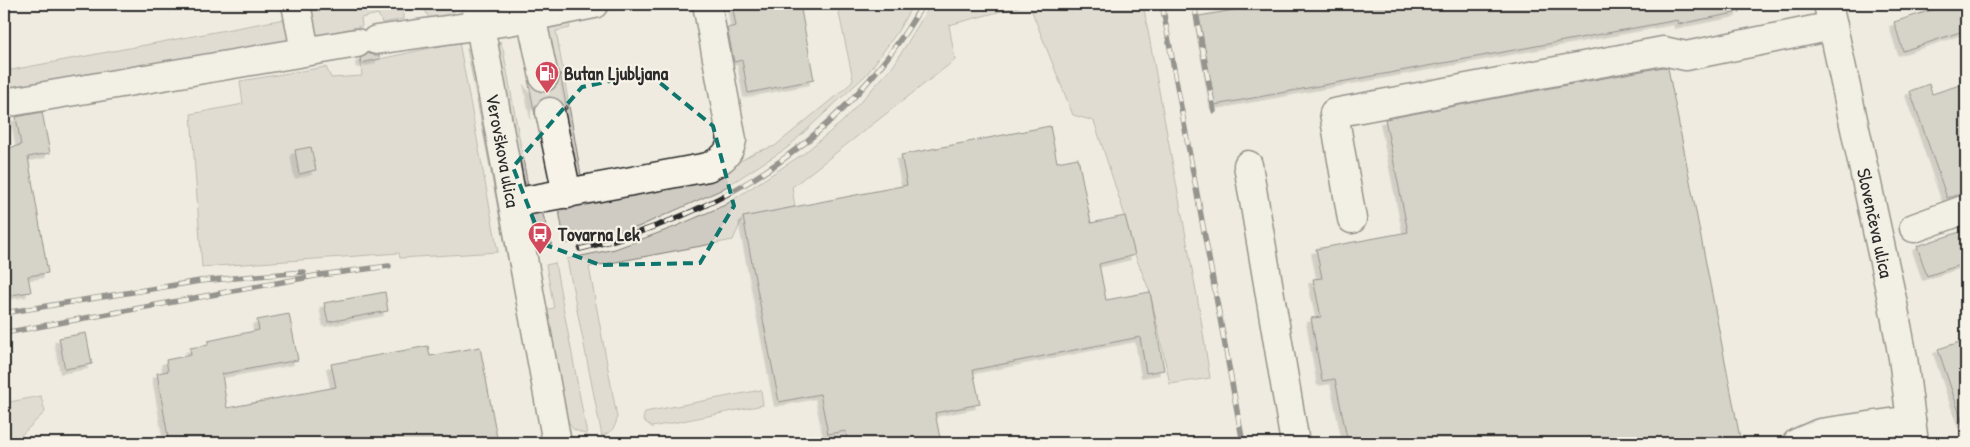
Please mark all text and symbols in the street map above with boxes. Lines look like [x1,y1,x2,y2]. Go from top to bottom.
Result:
fuel station icon: Butan Ljubljana [534,60,560,94]
place label: Butan Ljubljana [564,60,669,86]
street label: Verovškova ulica [480,92,526,210]
street label: Slovenčeva ulica [1851,166,1900,281]
bus stop icon: Tovarna Lek [527,221,553,255]
place label: Tovarna Lek [557,221,640,247]

